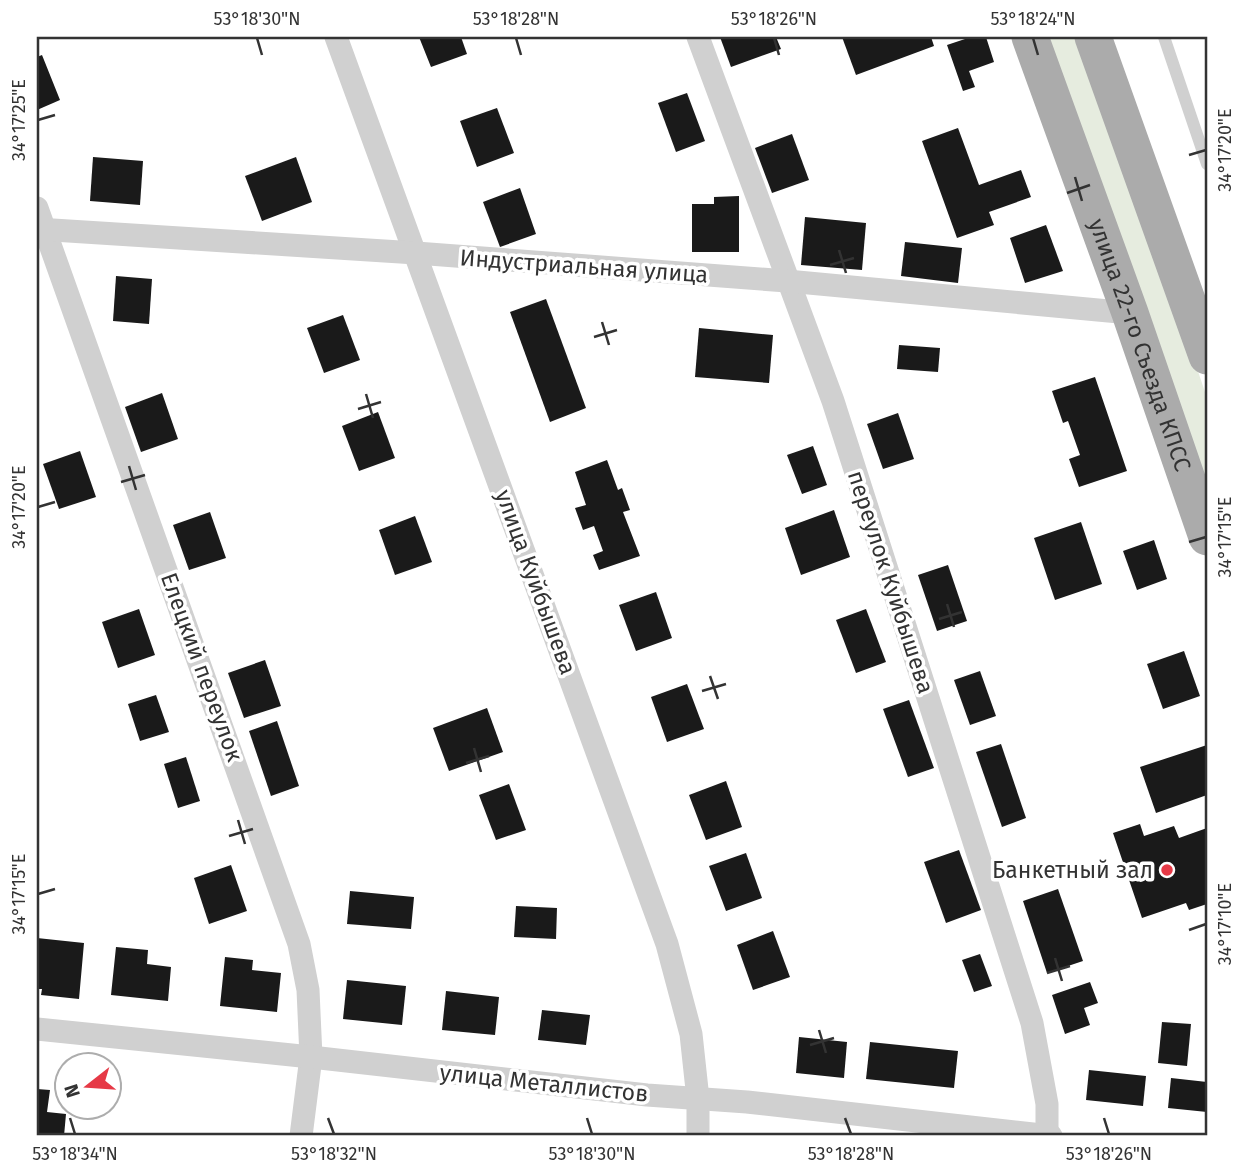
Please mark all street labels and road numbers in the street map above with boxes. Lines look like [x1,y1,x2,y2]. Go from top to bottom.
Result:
street label: улица 22-го Съезда КПСС [1083,215,1197,475]
street label: Индустриальная улица [459,243,709,289]
street label: переулок Куйбышева [842,467,940,697]
street label: улица Куйбышева [490,486,582,678]
street label: Елецкий переулок [155,569,249,765]
street label: улица Металлистов [438,1058,650,1108]

